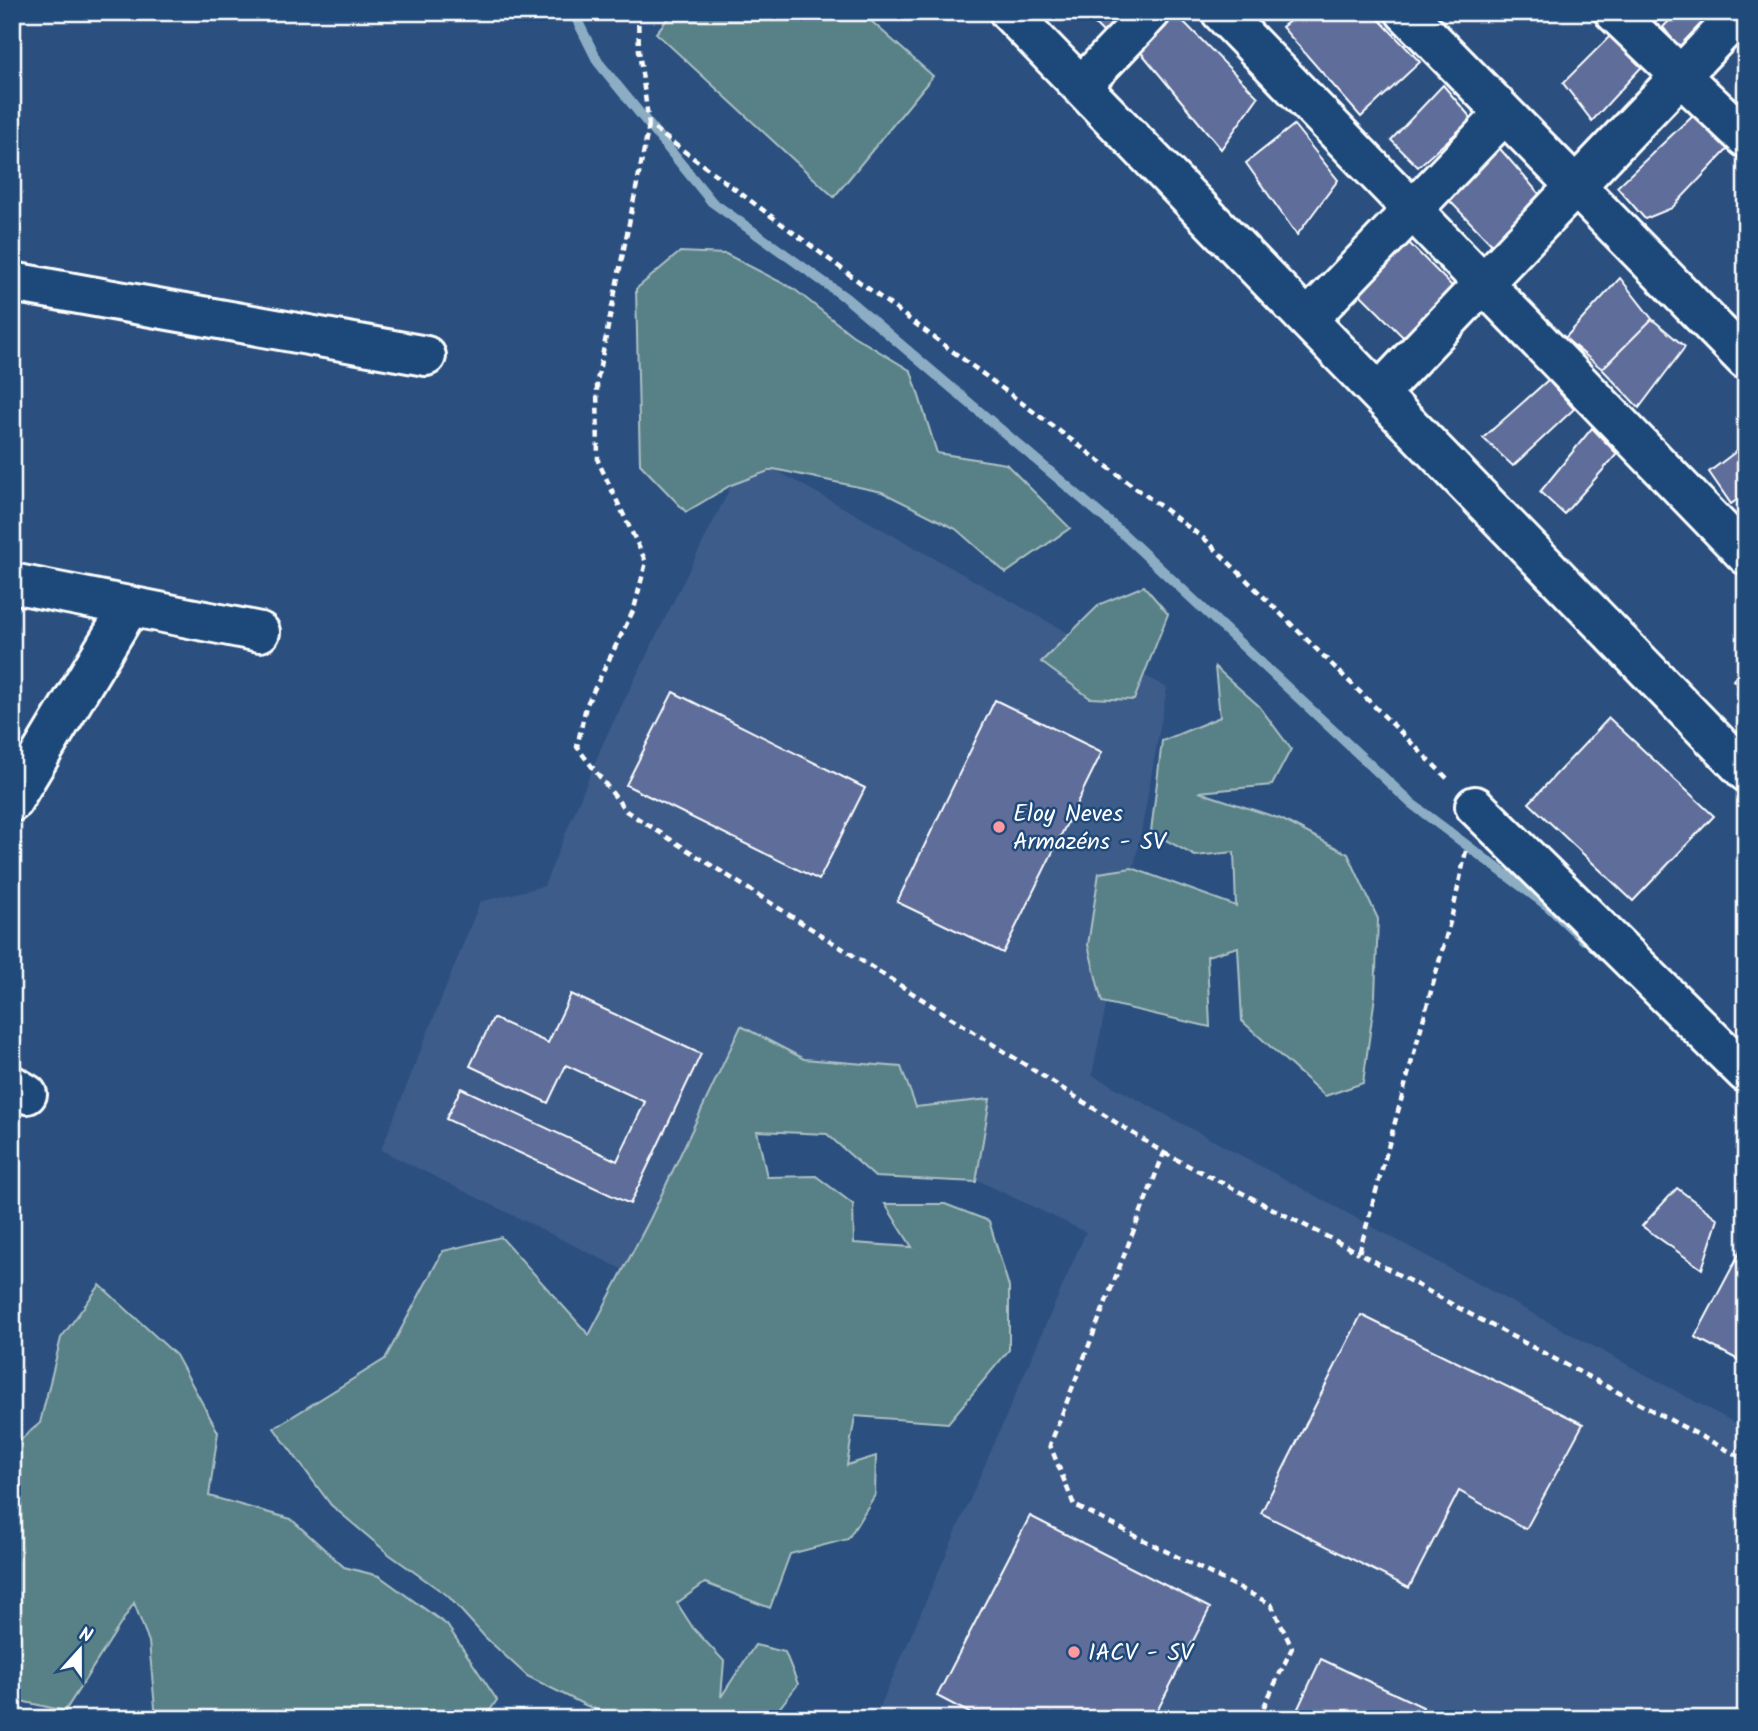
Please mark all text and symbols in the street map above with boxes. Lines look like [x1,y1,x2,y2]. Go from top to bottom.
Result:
place label: Eloy Neves Armazéns - SV [1013,795,1168,862]
marker: Eloy Neves Armazéns - SV [991,819,1007,835]
north arrow [46,1616,116,1686]
text: N [74,1620,96,1652]
place label: IACV - SV [1088,1634,1195,1673]
marker: IACV - SV [1066,1644,1082,1660]

